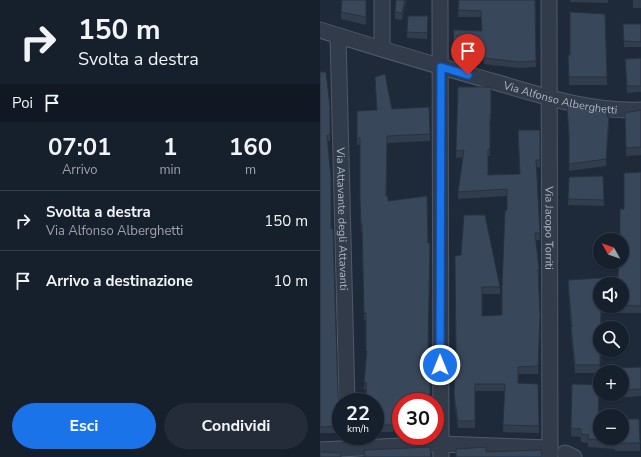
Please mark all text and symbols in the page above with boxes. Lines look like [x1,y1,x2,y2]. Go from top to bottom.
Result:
text: 150 m [78,11,161,49]
icon: right [12,16,64,68]
pin [451,34,485,75]
icon: arrive [457,40,479,62]
text: Svolta a destra [78,47,199,71]
street label: Via Alfonso Alberghetti [501,78,618,118]
icon: arrive [41,92,63,114]
text: Poi [12,93,33,113]
text: 07:01 [48,131,111,163]
text: 1 [163,131,177,163]
text: 160 [229,131,272,163]
street label: Via Attavante degli Attavanti [333,146,351,291]
text: Arrivo [62,161,98,179]
text: min [159,161,181,179]
text: m [245,161,256,179]
street label: Via Jacopo Torriti [541,185,557,270]
text: Svolta a destra [46,202,151,222]
icon: right [12,210,34,232]
text: 150 m [264,211,308,231]
text: Via Alfonso Alberghetti [46,222,183,240]
north arrow [593,233,629,269]
map controls [593,233,629,445]
icon: arrive [12,270,34,292]
text: Arrivo a destinazione [46,271,193,291]
text: 10 m [273,271,308,291]
button: sound [593,277,629,313]
button: search [593,321,629,357]
position arrow [419,344,461,386]
button: + [593,365,629,401]
speed limit sign: 30 [392,393,444,445]
text: 22 [346,400,370,427]
button: Esci [12,403,156,449]
button: Condividi [164,403,308,449]
button: − [593,409,629,445]
text: km/h [347,422,369,436]

